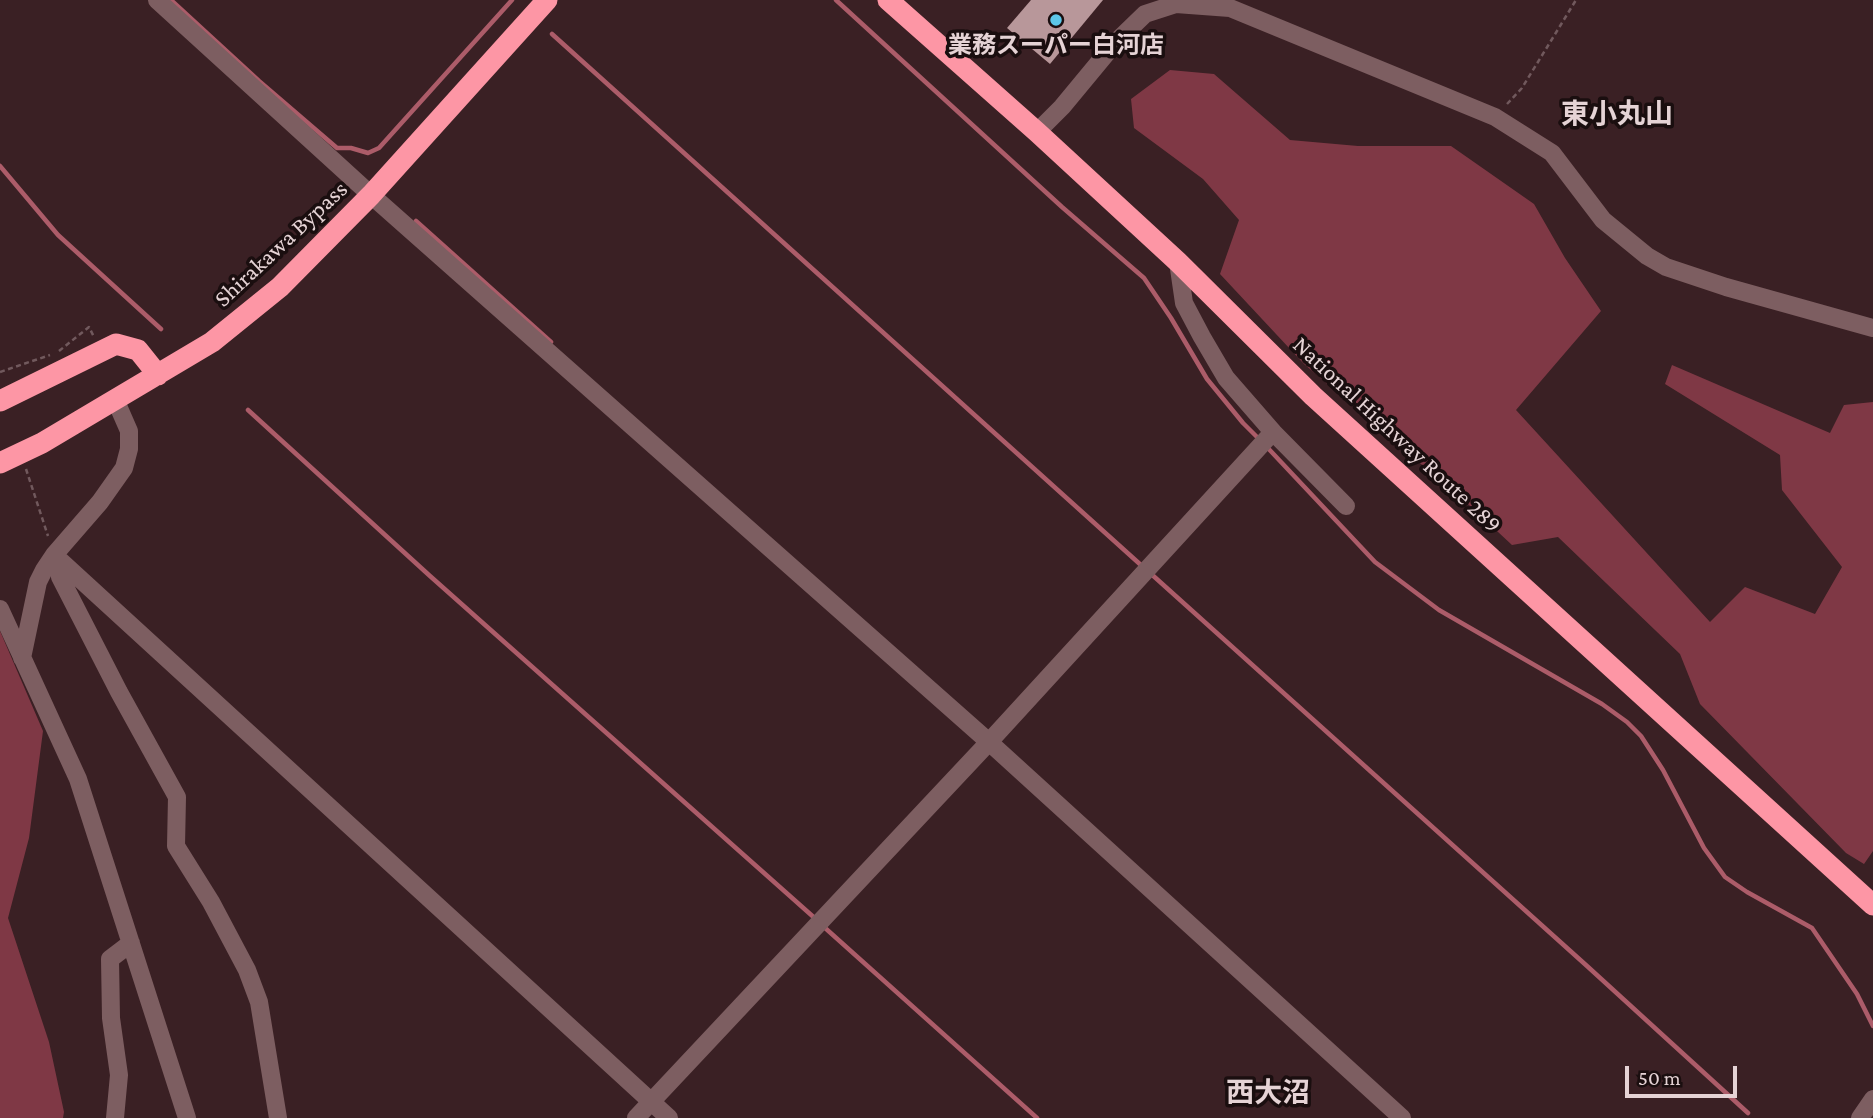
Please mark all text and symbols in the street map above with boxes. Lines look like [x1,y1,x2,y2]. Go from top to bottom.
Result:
marker: 業務スーパー白河店 [1048,12,1064,28]
place label: 業務スーパー白河店 [948,32,1164,60]
district label: 東小丸山 [1561,97,1673,131]
street label: Shirakawa Bypass [208,175,354,313]
street label: National Highway Route 289 [1287,331,1507,539]
scale bar [1628,1052,1740,1096]
text: 50 m [1638,1066,1681,1090]
district label: 西大沼 [1226,1076,1310,1110]

